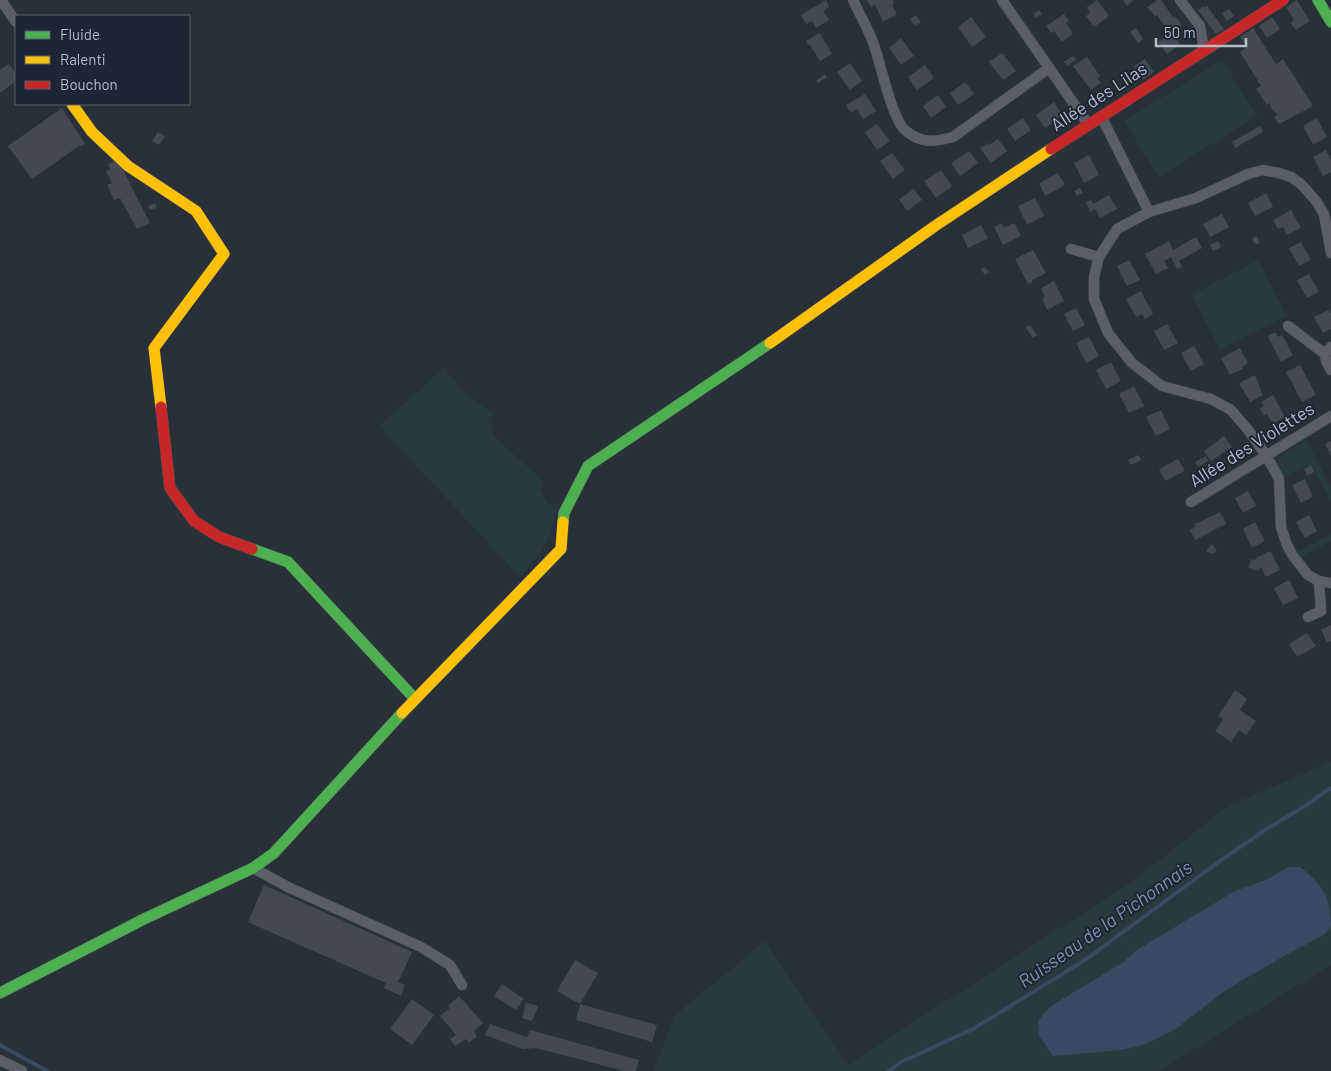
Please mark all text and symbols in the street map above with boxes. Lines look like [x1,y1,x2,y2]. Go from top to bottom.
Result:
legend [15,15,190,105]
scale bar [1156,15,1246,47]
text: 50 m [1164,23,1196,41]
text: Fluide [60,25,100,43]
text: Ralenti [60,50,106,68]
street label: Allée des Lilas [1046,57,1151,135]
text: Bouchon [60,75,118,93]
street label: Allée des Violettes [1185,397,1318,491]
water label: Ruisseau de la Pichonnais [1013,855,1196,992]

